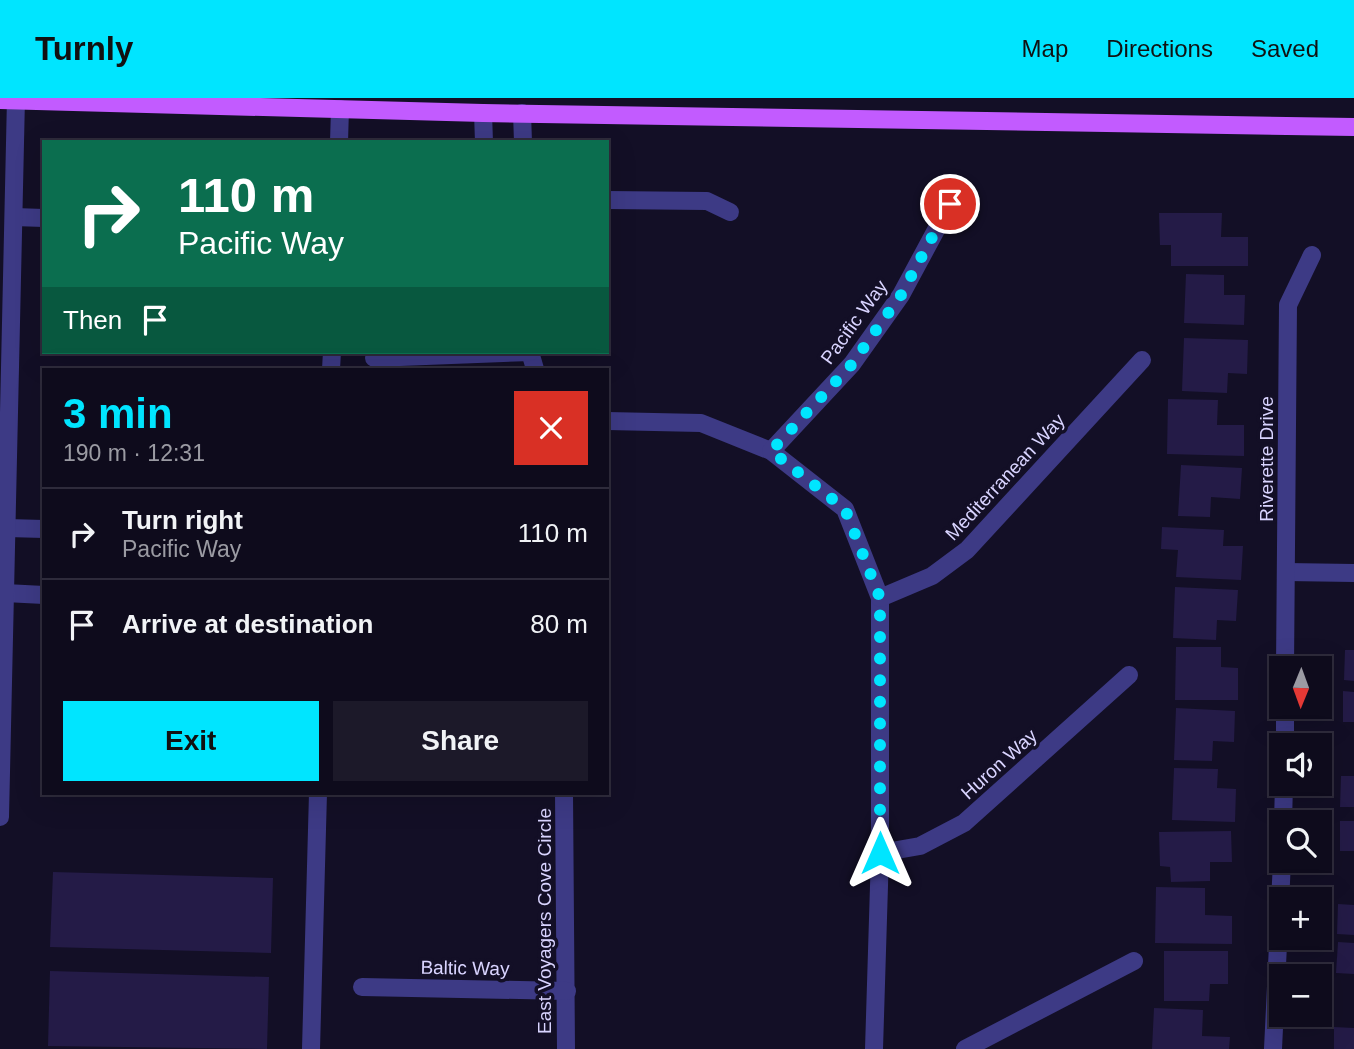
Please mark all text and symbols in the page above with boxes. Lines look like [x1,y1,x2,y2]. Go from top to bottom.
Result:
text: Turnly [35,30,133,67]
text: Map [1022,35,1068,62]
text: Directions [1106,35,1213,62]
text: Saved [1251,35,1319,62]
icon: right [63,168,154,259]
text: 110 m [178,168,314,222]
pin [920,174,980,234]
icon: arrive [931,185,969,223]
text: Pacific Way [178,225,344,261]
street label: Pacific Way [817,276,892,368]
icon: arrive [136,301,174,339]
text: Then [63,305,122,335]
text: 3 min [63,390,173,437]
button: close [514,391,588,465]
street label: Riverette Drive [1256,396,1277,522]
street label: Mediterranean Way [941,409,1069,545]
text: 190 m · 12:31 [63,440,205,466]
text: Turn right [122,505,243,535]
icon: right [63,515,101,553]
text: 110 m [518,518,588,548]
text: Pacific Way [122,536,241,562]
icon: arrive [63,606,101,644]
text: Arrive at destination [122,609,373,639]
text: 80 m [530,609,588,639]
north arrow [1269,656,1332,719]
map controls [1269,656,1332,1027]
button: Exit [63,701,319,781]
button: Share [333,701,588,781]
street label: Huron Way [957,724,1041,803]
button: sound [1269,733,1332,796]
street label: East Voyagers Cove Circle [534,808,555,1034]
button: search [1269,810,1332,873]
position arrow [843,816,917,890]
button: + [1269,887,1332,950]
street label: Baltic Way [420,957,510,979]
button: − [1269,964,1332,1027]

